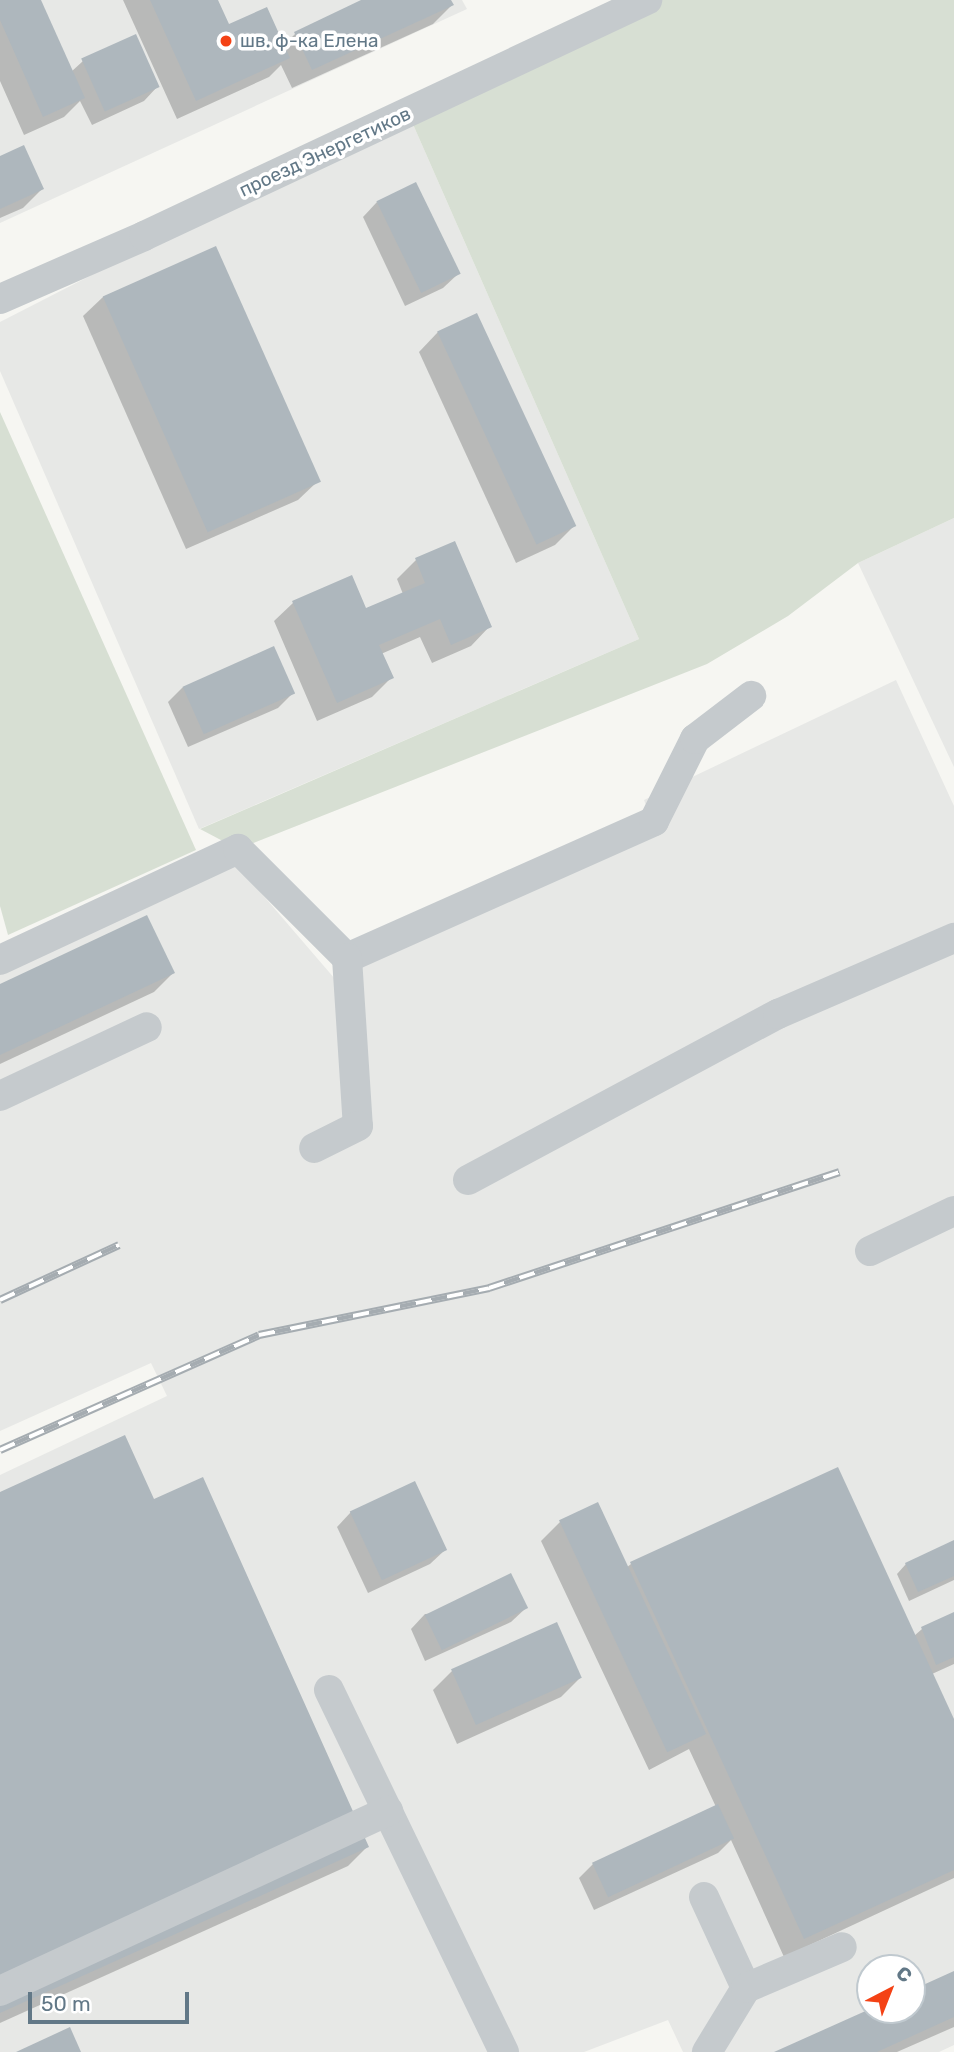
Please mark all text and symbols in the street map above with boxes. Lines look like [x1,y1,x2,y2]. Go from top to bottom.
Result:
place label: шв. ф-ка Елена [240,30,378,52]
marker: шв. ф-ка Елена [218,33,234,49]
street label: проезд Энергетиков [236,102,414,202]
north arrow [856,1954,926,2024]
text: С [891,1961,917,1988]
scale bar [32,1979,192,2023]
text: 50 m [41,1991,91,2016]

